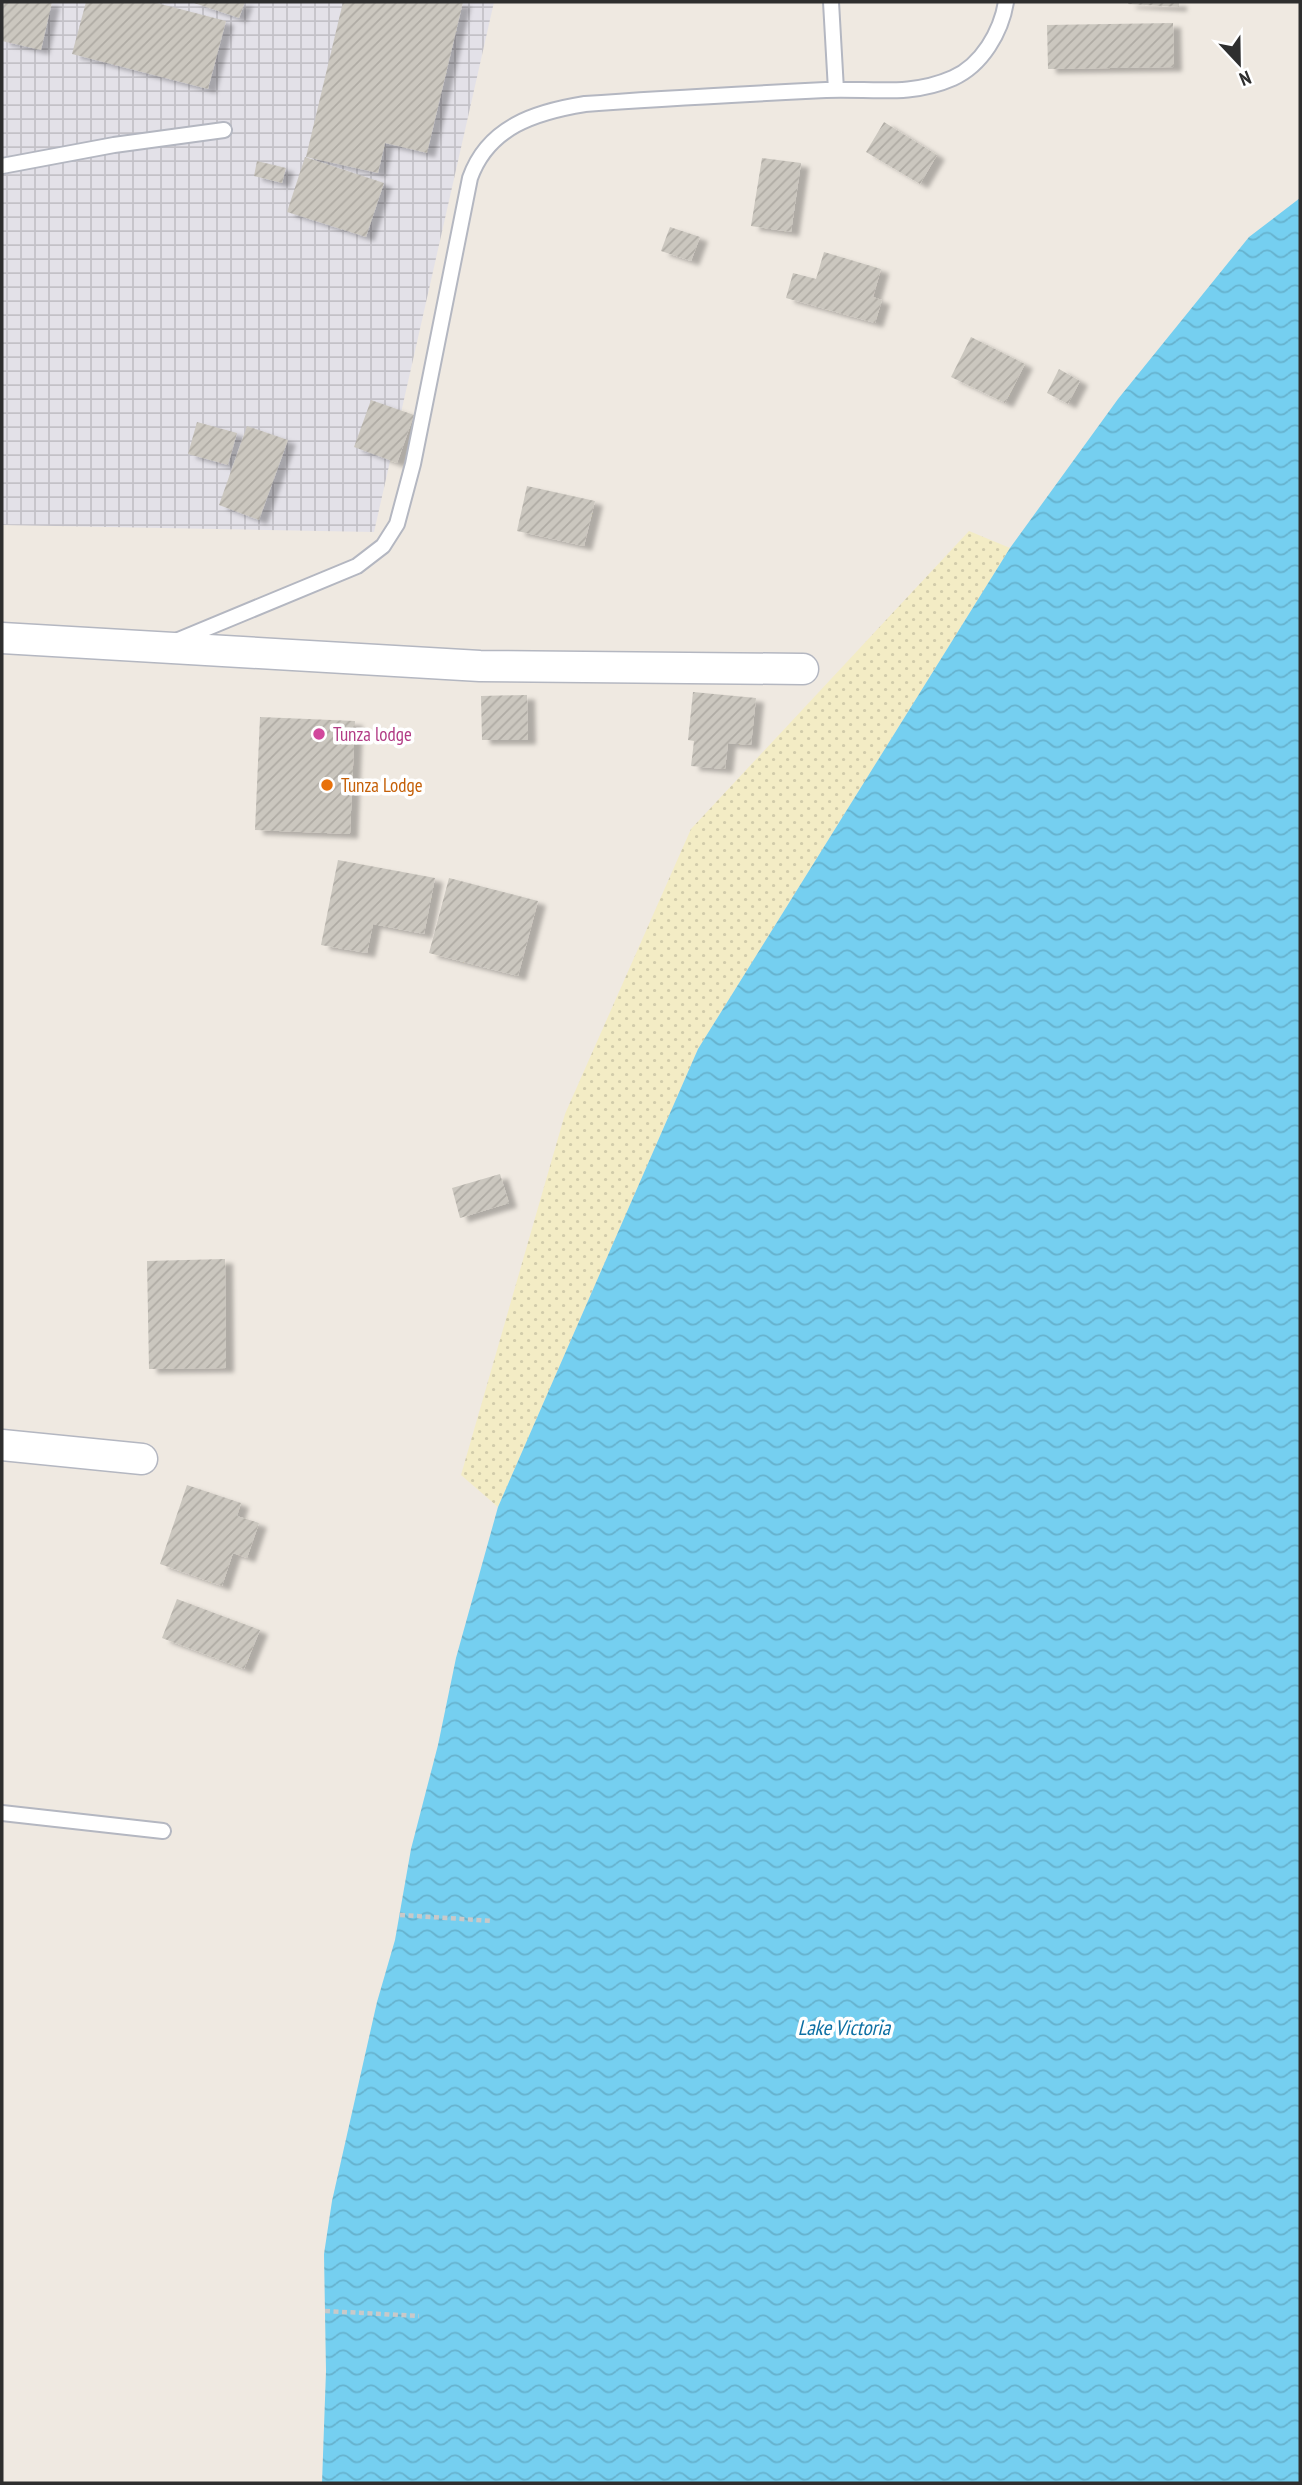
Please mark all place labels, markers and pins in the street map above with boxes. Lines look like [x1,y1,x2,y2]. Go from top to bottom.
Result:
place label: Tunza lodge [333,722,412,746]
marker: Tunza lodge [311,726,327,742]
place label: Tunza Lodge [341,773,423,797]
marker: Tunza Lodge [319,777,335,793]

